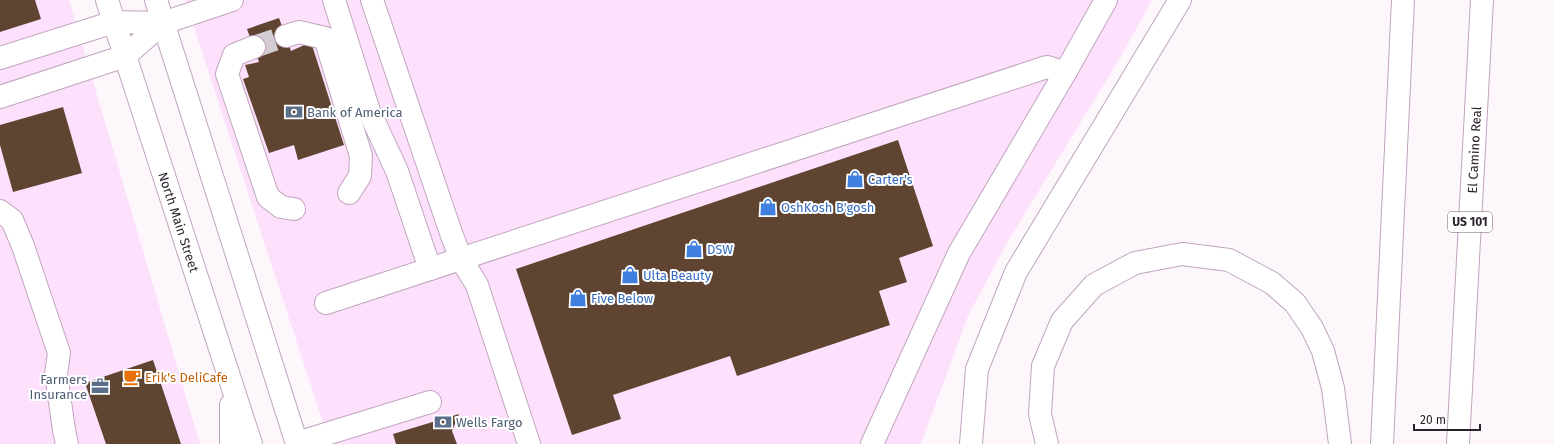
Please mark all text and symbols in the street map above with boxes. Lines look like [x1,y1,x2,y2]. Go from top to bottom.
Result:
bank icon: Bank of America [284,102,304,122]
place label: Bank of America [307,105,403,120]
street label: El Camino Real [1465,106,1484,194]
shop icon: Carter's [845,169,865,189]
street label: North Main Street [155,170,202,274]
place label: Carter's [868,172,913,187]
shop icon: OshKosh B'gosh [758,197,778,217]
place label: OshKosh B'gosh [781,200,874,215]
road number: US 101 [1448,212,1492,232]
shop icon: DSW [684,239,704,259]
place label: DSW [707,242,733,257]
shop icon: Ulta Beauty [620,265,640,285]
place label: Ulta Beauty [643,268,712,283]
shop icon: Five Below [568,288,588,308]
place label: Five Below [591,291,654,306]
cafe icon: Erik's DeliCafe [122,367,142,387]
place label: Erik's DeliCafe [145,370,228,385]
place label: Farmers Insurance [30,372,87,402]
office icon: Farmers Insurance [90,376,110,396]
scale bar [1414,406,1480,432]
bank icon: Wells Fargo [433,412,453,432]
text: 20 m [1420,413,1446,427]
place label: Wells Fargo [456,415,522,430]

